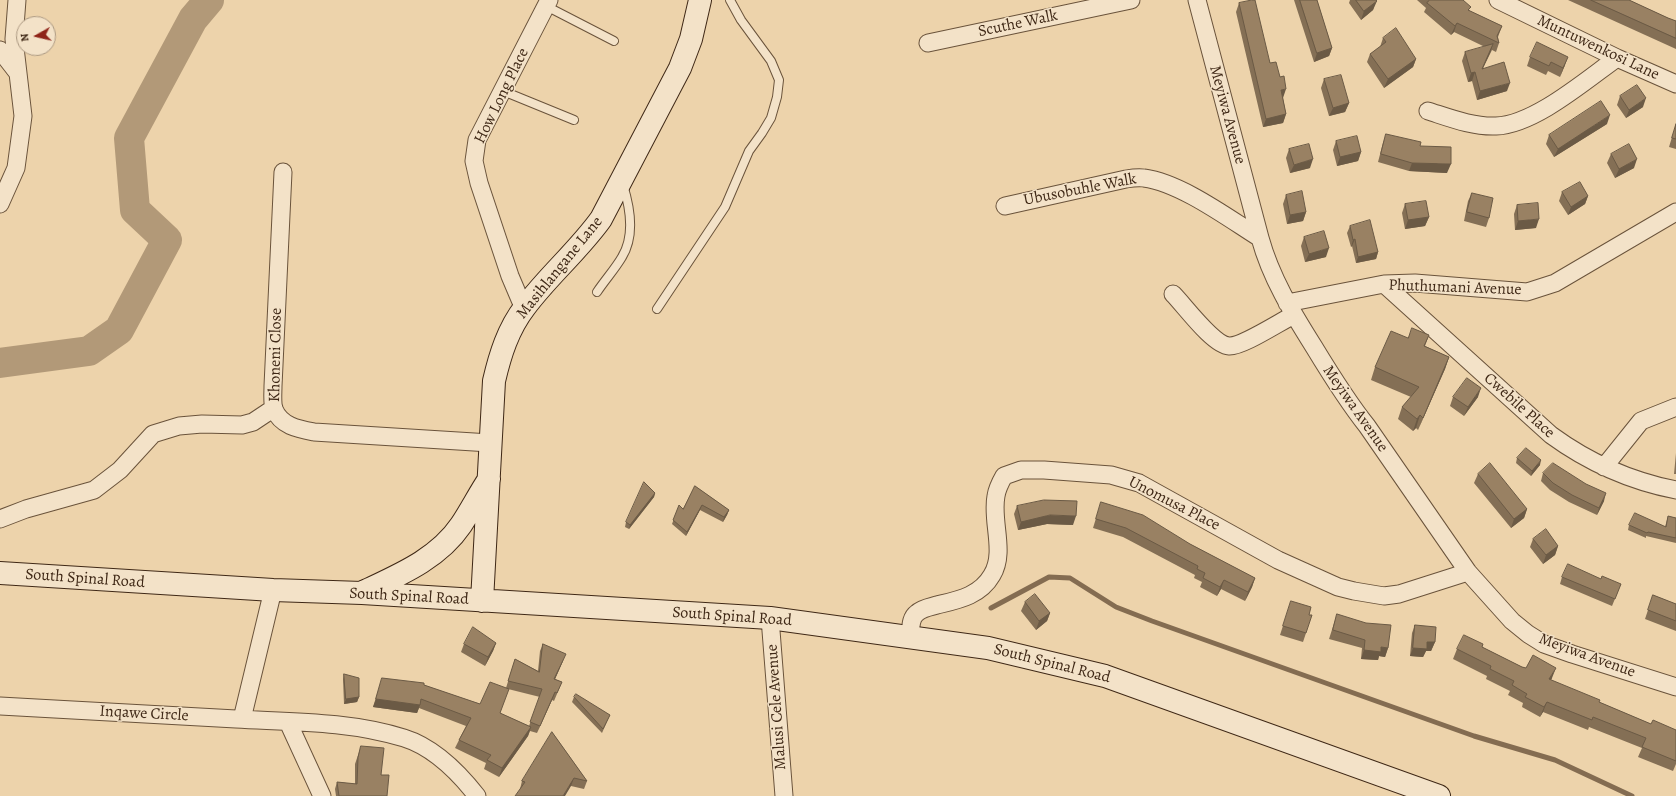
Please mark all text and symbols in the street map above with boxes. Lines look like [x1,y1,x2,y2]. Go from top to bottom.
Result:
street label: Scuthe Walk [977,6,1059,42]
street label: Muntuwenkosi Lane [1534,11,1662,85]
north arrow [16,16,56,56]
text: N [17,33,33,43]
street label: How Long Place [471,45,533,147]
street label: Meyiwa Avenue [1205,64,1249,166]
street label: Ubusobuhle Walk [1022,170,1138,210]
street label: Masihlangane Lane [513,213,607,323]
street label: Phuthumani Avenue [1388,276,1522,300]
street label: Khoneni Close [266,308,286,402]
street label: Meyiwa Avenue [1318,362,1392,456]
street label: Cwebile Place [1480,369,1558,443]
street label: Unomusa Place [1125,473,1223,535]
street label: South Spinal Road [25,565,145,593]
street label: South Spinal Road [349,584,469,610]
street label: South Spinal Road [672,603,792,631]
street label: Meyiwa Avenue [1536,630,1638,682]
street label: South Spinal Road [992,640,1112,688]
street label: Malusi Cele Avenue [763,643,791,771]
street label: Inqawe Circle [99,702,189,726]

